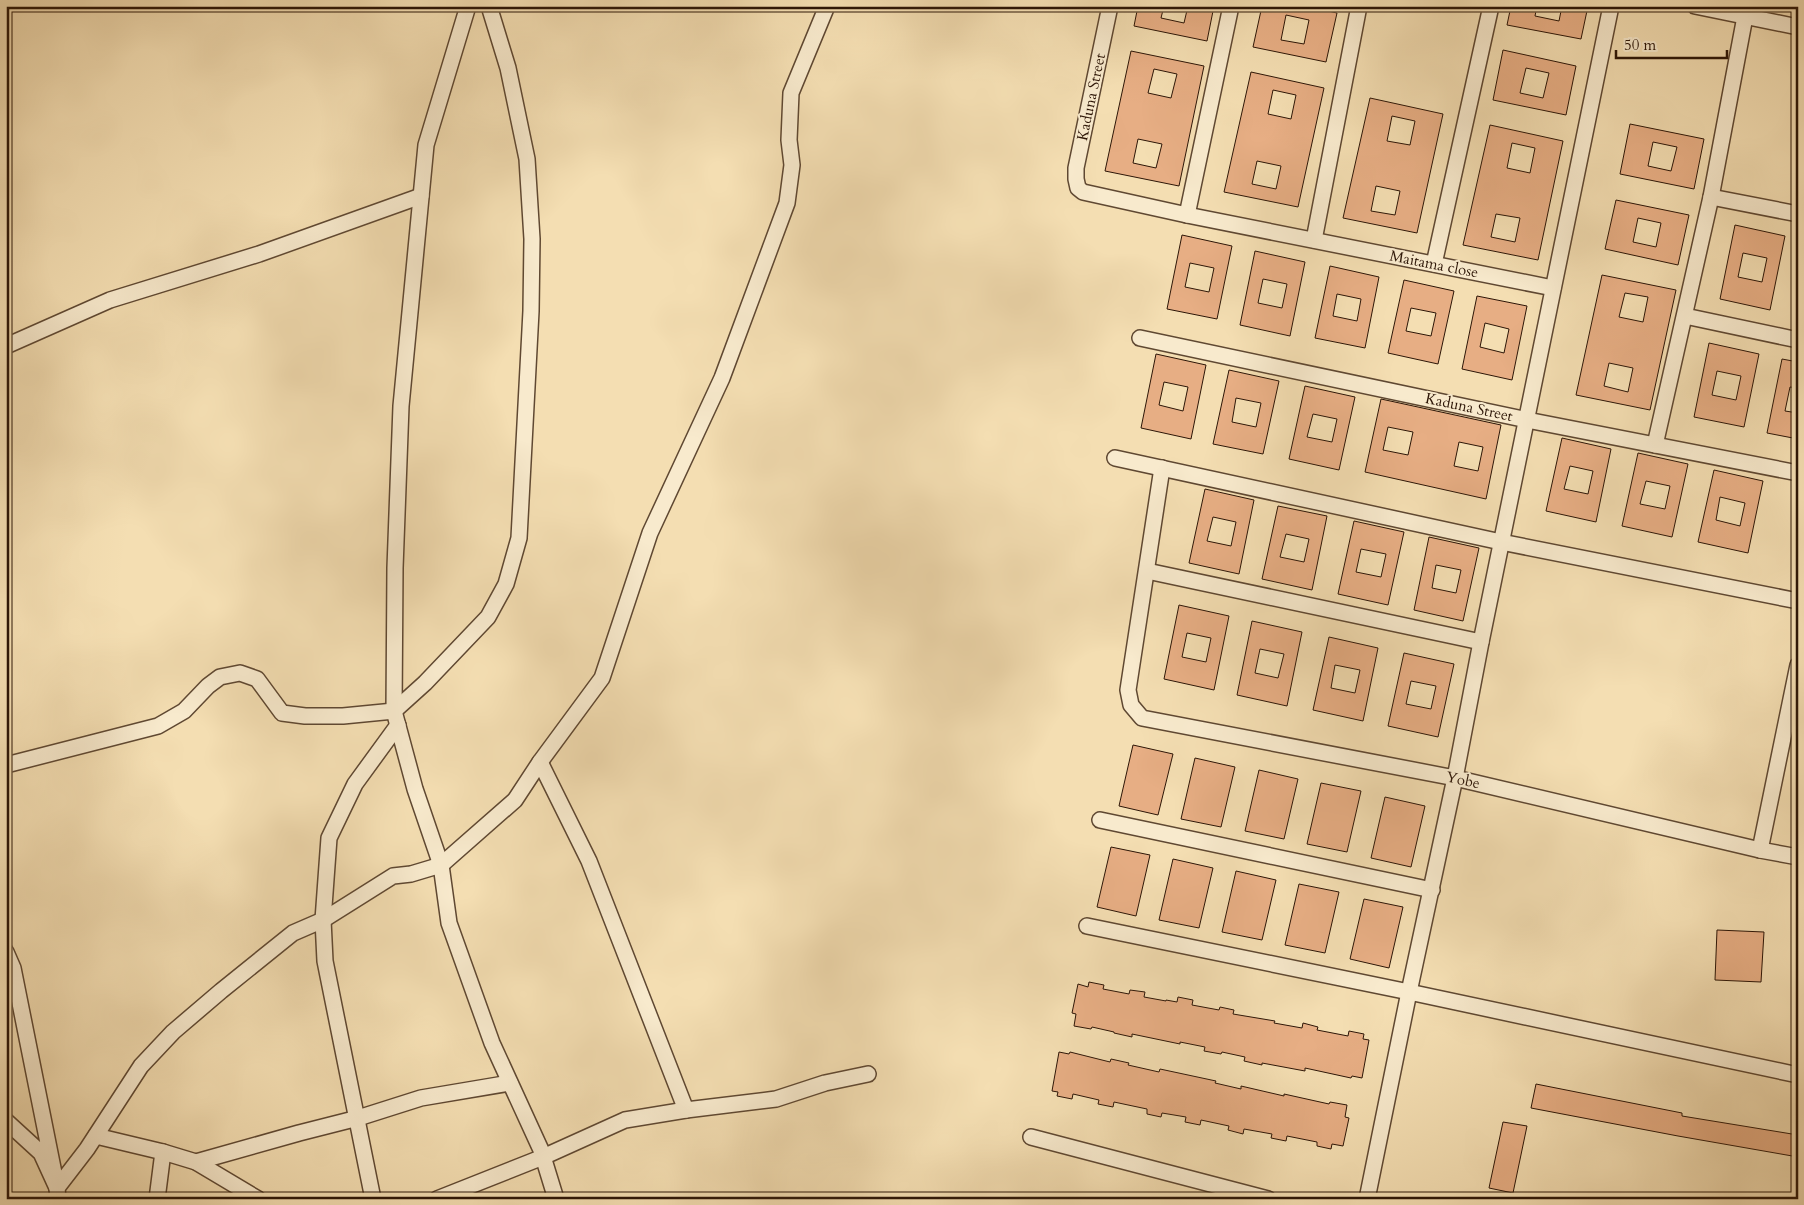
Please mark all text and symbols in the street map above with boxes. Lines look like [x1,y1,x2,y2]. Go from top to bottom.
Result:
scale bar [1616,28,1728,60]
text: 50 m [1624,35,1656,55]
street label: Kaduna Street [1072,51,1110,143]
street label: Maitama close [1388,246,1480,282]
street label: Kaduna Street [1423,388,1515,426]
street label: Yobe [1444,767,1482,793]

